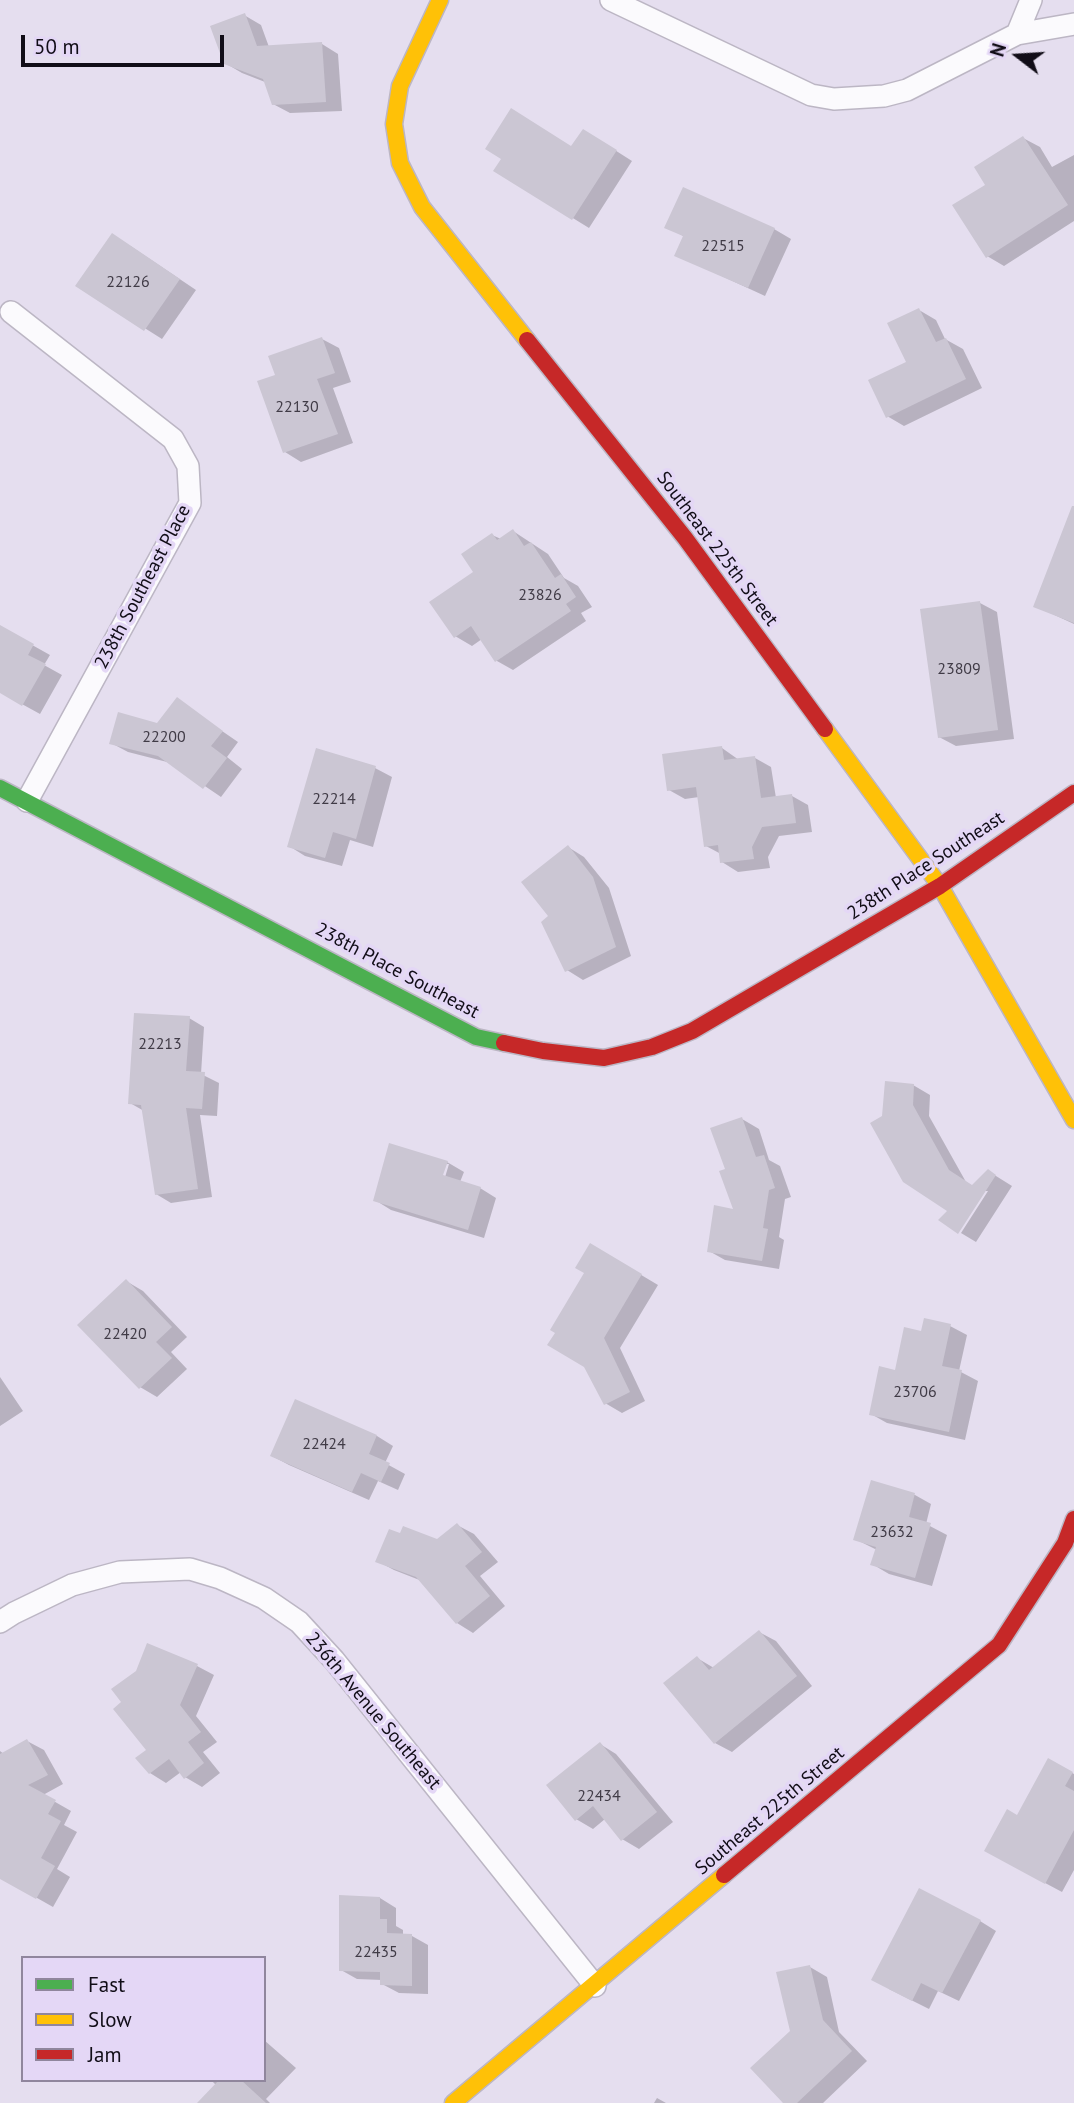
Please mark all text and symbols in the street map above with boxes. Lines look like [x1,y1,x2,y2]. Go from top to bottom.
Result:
scale bar [24,21,228,65]
north arrow [983,21,1053,91]
text: 50 m [34,33,80,60]
text: N [985,40,1011,59]
house number: 22515 [701,236,745,256]
house number: 22126 [106,272,150,292]
house number: 22130 [275,397,319,417]
street label: Southeast 225th Street [651,467,783,631]
street label: 238th Southeast Place [90,501,196,673]
house number: 23826 [518,585,562,605]
house number: 23809 [937,659,981,679]
house number: 22200 [142,727,186,747]
house number: 22214 [312,789,356,809]
street label: 238th Place Southeast [843,807,1009,925]
street label: 238th Place Southeast [311,918,483,1024]
house number: 22213 [138,1034,182,1054]
house number: 22420 [103,1324,147,1344]
house number: 23706 [893,1382,937,1402]
house number: 22424 [302,1434,346,1454]
house number: 23632 [870,1522,914,1542]
street label: 236th Avenue Southeast [301,1628,445,1794]
street label: Southeast 225th Street [691,1742,849,1880]
house number: 22434 [577,1786,621,1806]
house number: 22435 [354,1942,398,1962]
legend [21,1956,266,2082]
text: Fast [88,1971,125,1998]
text: Slow [88,2006,132,2033]
text: Jam [88,2041,122,2068]

